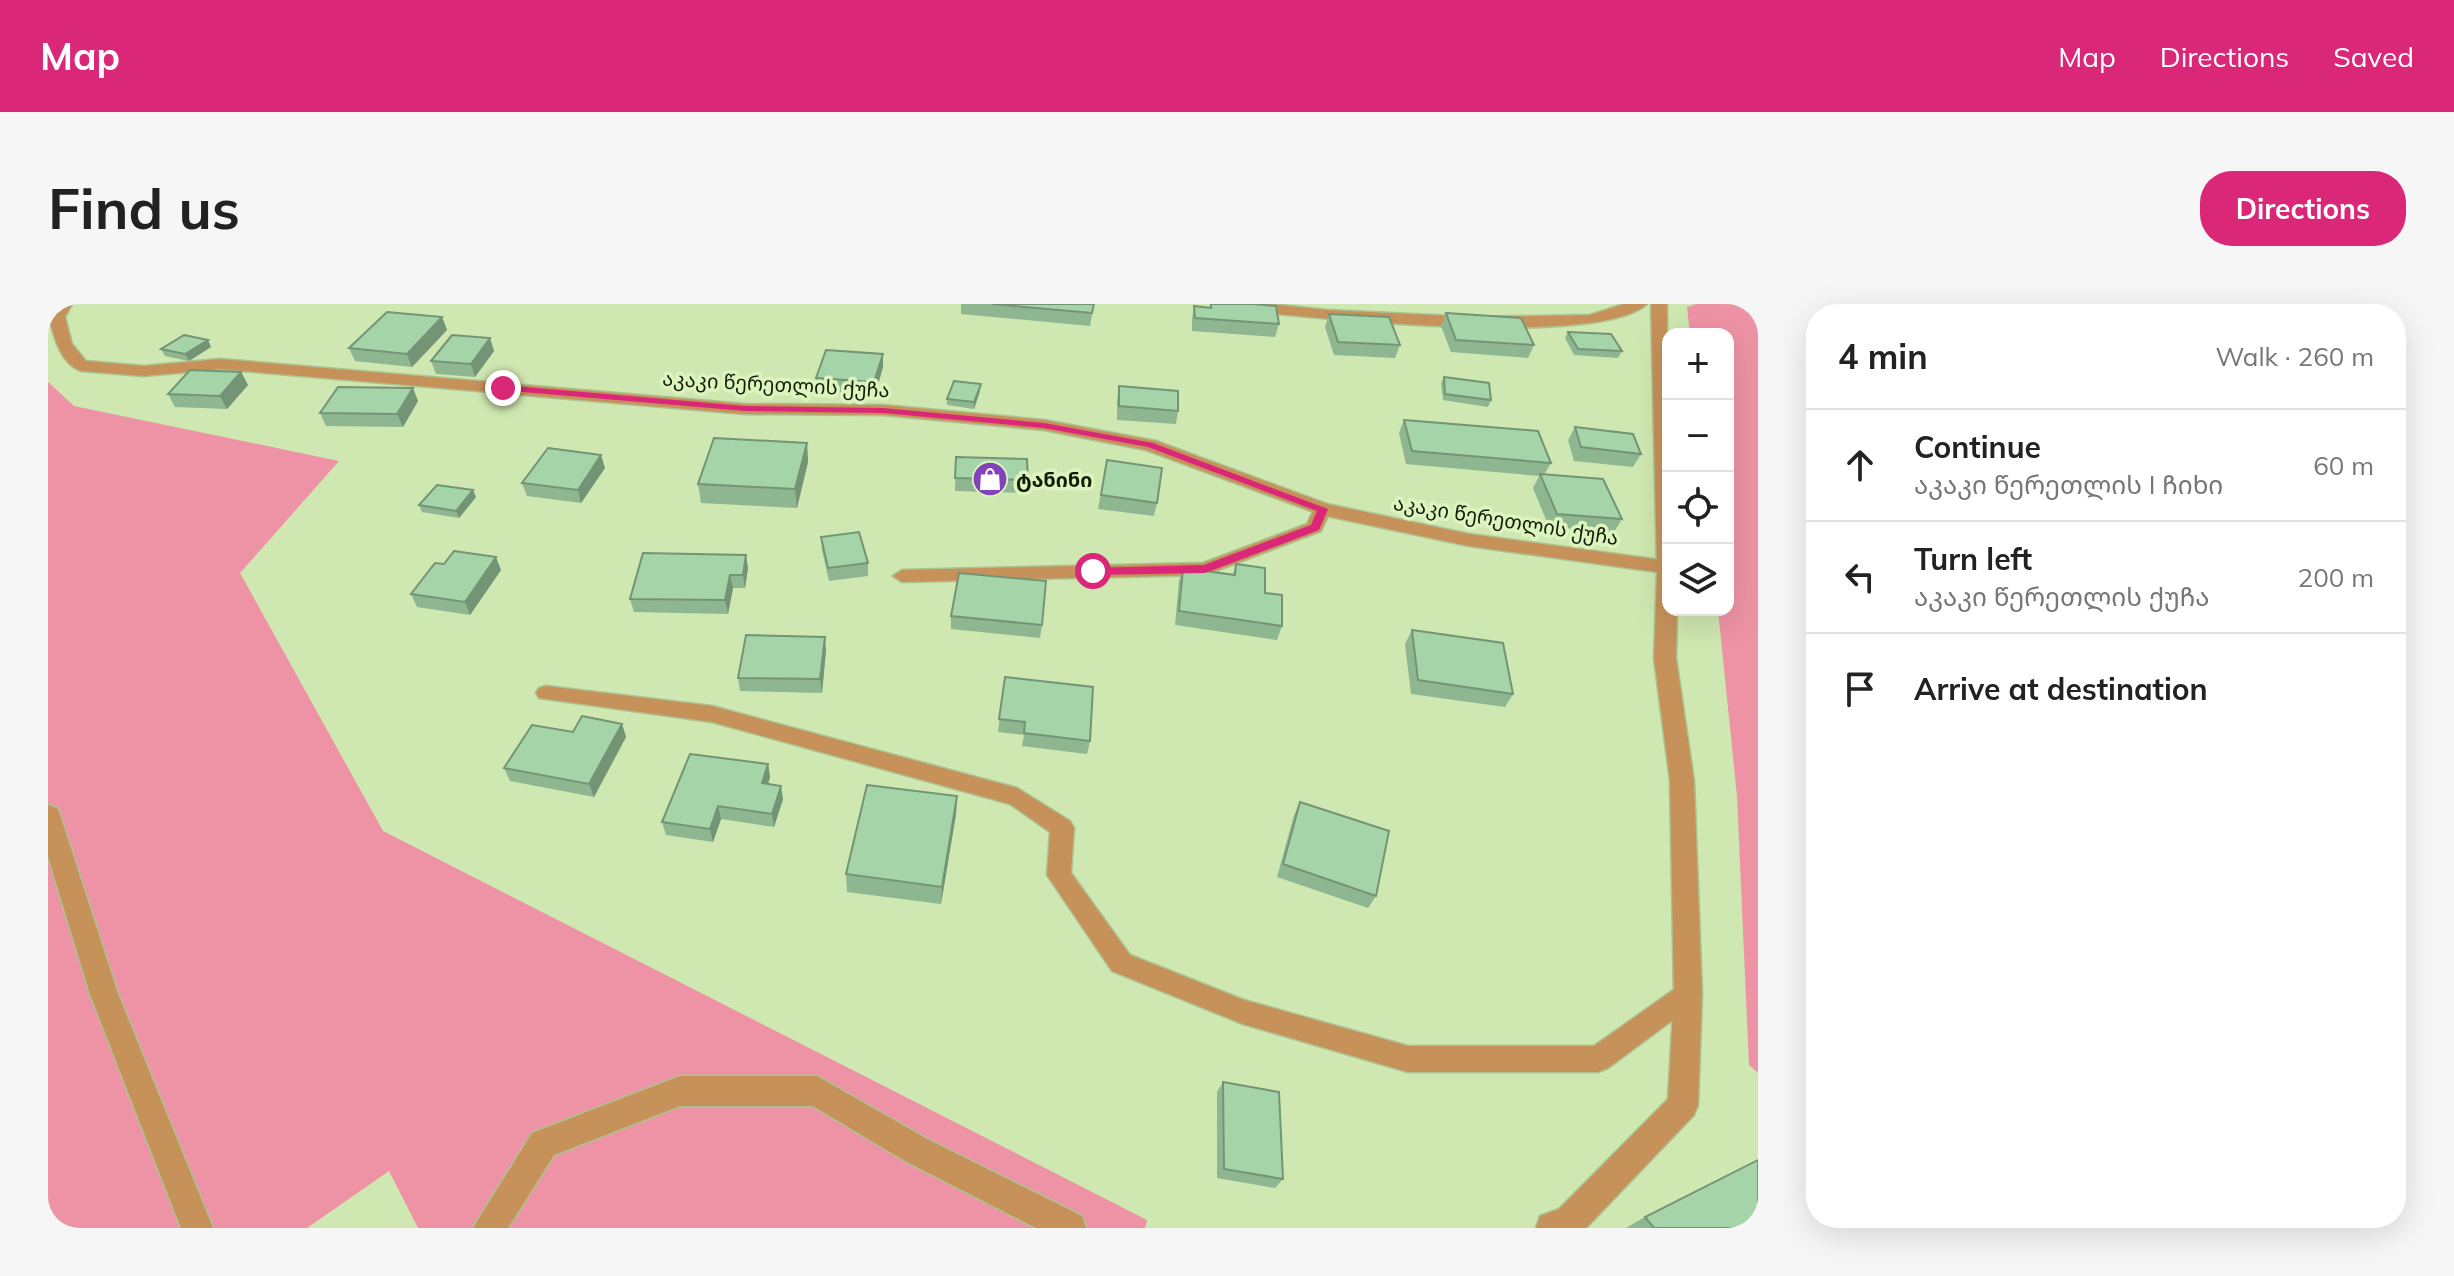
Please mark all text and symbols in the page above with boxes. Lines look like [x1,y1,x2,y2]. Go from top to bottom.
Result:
text: Map [40,32,120,80]
text: Map [2058,39,2116,74]
text: Directions [2160,39,2289,74]
text: Saved [2333,39,2414,74]
button: Directions [2200,171,2406,246]
text: Find us [48,173,240,243]
map controls [1662,328,1734,616]
button: + [1662,328,1734,400]
text: 4 min [1838,335,1928,378]
text: Walk · 260 m [2215,340,2374,373]
street label: აკაკი წერეთლის ქუჩა [662,366,890,403]
route end [485,370,521,406]
button: − [1662,400,1734,472]
text: Continue [1914,428,2041,466]
icon: ahead [1838,443,1882,487]
text: 60 m [2313,449,2374,482]
shop icon: ტანინი [971,460,1009,498]
place label: ტანინი [1016,467,1092,492]
text: აკაკი წერეთლის I ჩიხი [1914,468,2223,501]
button: locate [1662,472,1734,544]
street label: აკაკი წერეთლის ქუჩა [1392,490,1620,551]
text: Turn left [1914,540,2032,578]
button: layers [1662,544,1734,616]
route start [1075,553,1111,589]
icon: left [1838,555,1882,599]
text: 200 m [2298,561,2374,594]
text: აკაკი წერეთლის ქუჩა [1914,580,2209,613]
icon: arrive [1838,667,1882,711]
text: Arrive at destination [1914,670,2208,708]

